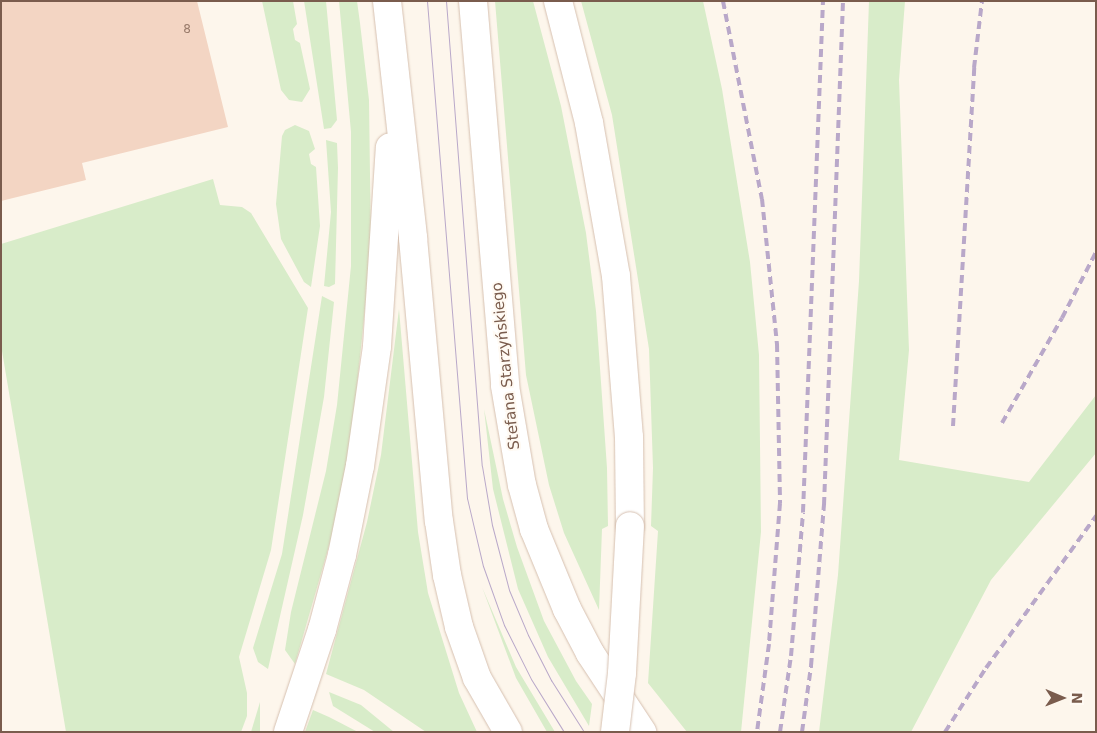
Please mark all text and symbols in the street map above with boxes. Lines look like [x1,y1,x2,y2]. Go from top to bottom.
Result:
house number: 8 [183,23,191,37]
street label: Stefana Starzyńskiego [488,281,524,451]
north arrow [1037,673,1087,723]
text: N [1069,692,1085,704]

